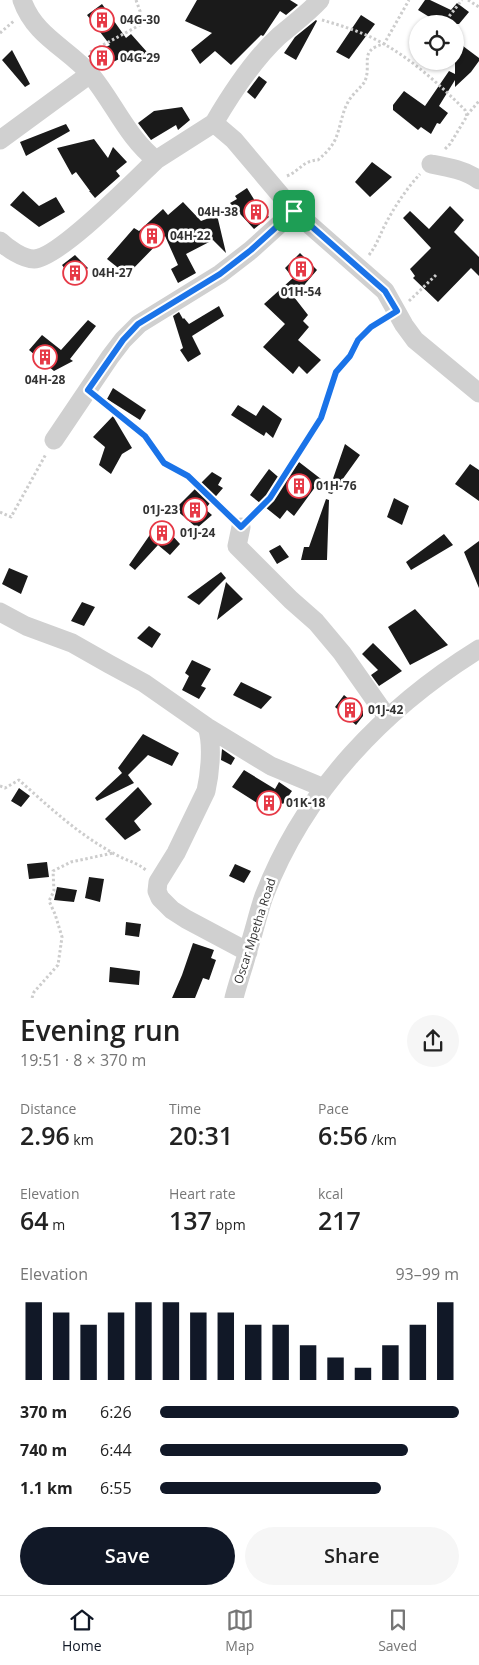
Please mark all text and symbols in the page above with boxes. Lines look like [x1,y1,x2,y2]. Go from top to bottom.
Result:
building icon: 04G-30 [89,7,115,33]
place label: 04G-30 [120,11,160,28]
map controls [409,15,464,70]
button: locate [409,15,464,70]
building icon: 04G-29 [89,45,115,71]
place label: 04G-29 [120,49,160,66]
pin [273,190,315,232]
icon: arrive [280,197,308,225]
building icon: 04H-38 [243,199,269,225]
place label: 04H-38 [198,203,238,220]
building icon: 04H-22 [139,223,165,249]
place label: 04H-22 [170,227,211,244]
building icon: 01H-54 [288,256,314,282]
building icon: 04H-27 [62,260,88,286]
place label: 04H-27 [92,264,133,281]
place label: 01H-54 [281,283,321,300]
building icon: 04H-28 [32,344,58,370]
place label: 04H-28 [25,371,65,388]
building icon: 01H-76 [286,473,312,499]
place label: 01H-76 [316,477,357,494]
building icon: 01J-23 [182,497,208,523]
place label: 01J-23 [143,501,178,518]
building icon: 01J-24 [149,520,175,546]
place label: 01J-24 [180,524,215,541]
building icon: 01J-42 [337,697,363,723]
place label: 01J-42 [368,701,403,718]
building icon: 01K-18 [256,790,282,816]
place label: 01K-18 [286,794,325,811]
street label: Oscar Mpetha Road [229,876,280,986]
text: Evening run [20,1011,181,1049]
button: share [407,1015,459,1067]
text: 19:51 · 8 × 370 m [20,1049,146,1071]
text: Distance [20,1099,76,1118]
text: Time [169,1099,201,1118]
text: Pace [318,1099,349,1118]
text: 2.96 [20,1118,70,1152]
text: 20:31 [169,1118,233,1152]
text: 6:56 [318,1118,368,1152]
text: km [70,1130,94,1149]
text: /km [368,1130,397,1149]
text: Elevation [20,1184,79,1203]
text: Heart rate [169,1184,236,1203]
text: kcal [318,1184,343,1203]
text: 64 [20,1203,49,1237]
text: 137 [169,1203,212,1237]
text: 217 [318,1203,361,1237]
text: m [49,1215,65,1234]
text: bpm [212,1215,246,1234]
text: Elevation [20,1263,88,1285]
text: 93–99 m [395,1263,459,1285]
text: 370 m [20,1401,67,1423]
text: 6:26 [100,1401,132,1423]
text: 740 m [20,1439,67,1461]
text: 6:44 [100,1439,132,1461]
text: 1.1 km [20,1477,73,1499]
text: 6:55 [100,1477,132,1499]
button: Save [20,1527,235,1585]
button: Share [245,1527,459,1585]
tab: Home [62,1606,102,1655]
tab: Map [225,1606,254,1655]
tab: Saved [378,1606,417,1655]

